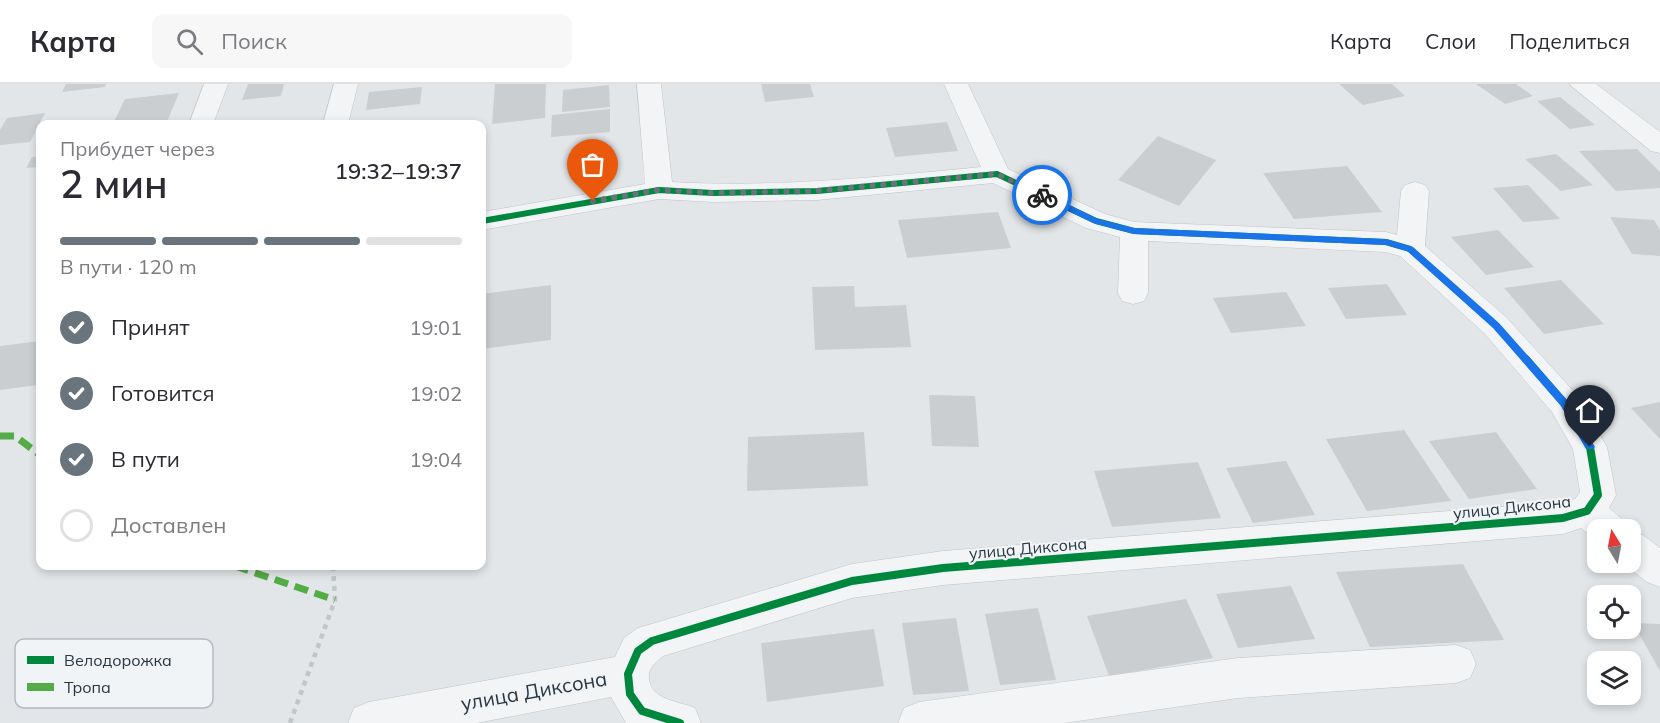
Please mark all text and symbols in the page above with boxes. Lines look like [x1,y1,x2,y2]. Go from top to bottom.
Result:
search box [152,14,572,68]
text: Карта [30,24,116,59]
icon: search [173,25,206,58]
text: Поиск [221,27,287,55]
text: Карта [1330,28,1392,54]
text: Слои [1425,28,1476,54]
text: Поделиться [1509,28,1630,54]
text: Прибудет через [60,136,215,161]
pin [567,139,618,201]
icon: bag [576,148,609,181]
text: 19:32–19:37 [335,157,462,185]
text: 2 мин [60,159,168,208]
courier [1012,165,1072,225]
icon: bike [1026,179,1059,212]
text: В пути · 120 m [60,254,196,279]
icon: check [60,311,93,344]
text: Принят [111,313,190,341]
text: 19:01 [409,315,462,340]
icon: check [60,377,93,410]
text: Готовится [111,379,215,407]
text: 19:02 [409,381,462,406]
pin [1564,385,1615,447]
icon: home [1573,394,1606,427]
icon: check [60,443,93,476]
text: В пути [111,445,180,473]
text: 19:04 [409,447,462,472]
street label: улица Диксона [1452,491,1572,523]
text: Доставлен [111,511,227,539]
north arrow [1587,519,1641,573]
map controls [1587,519,1641,705]
street label: улица Диксона [968,533,1088,563]
button: locate [1587,585,1641,639]
legend [15,639,213,708]
text: Велодорожка [64,650,172,670]
button: layers [1587,651,1641,705]
street label: улица Диксона [459,665,609,716]
text: Тропа [64,677,111,697]

